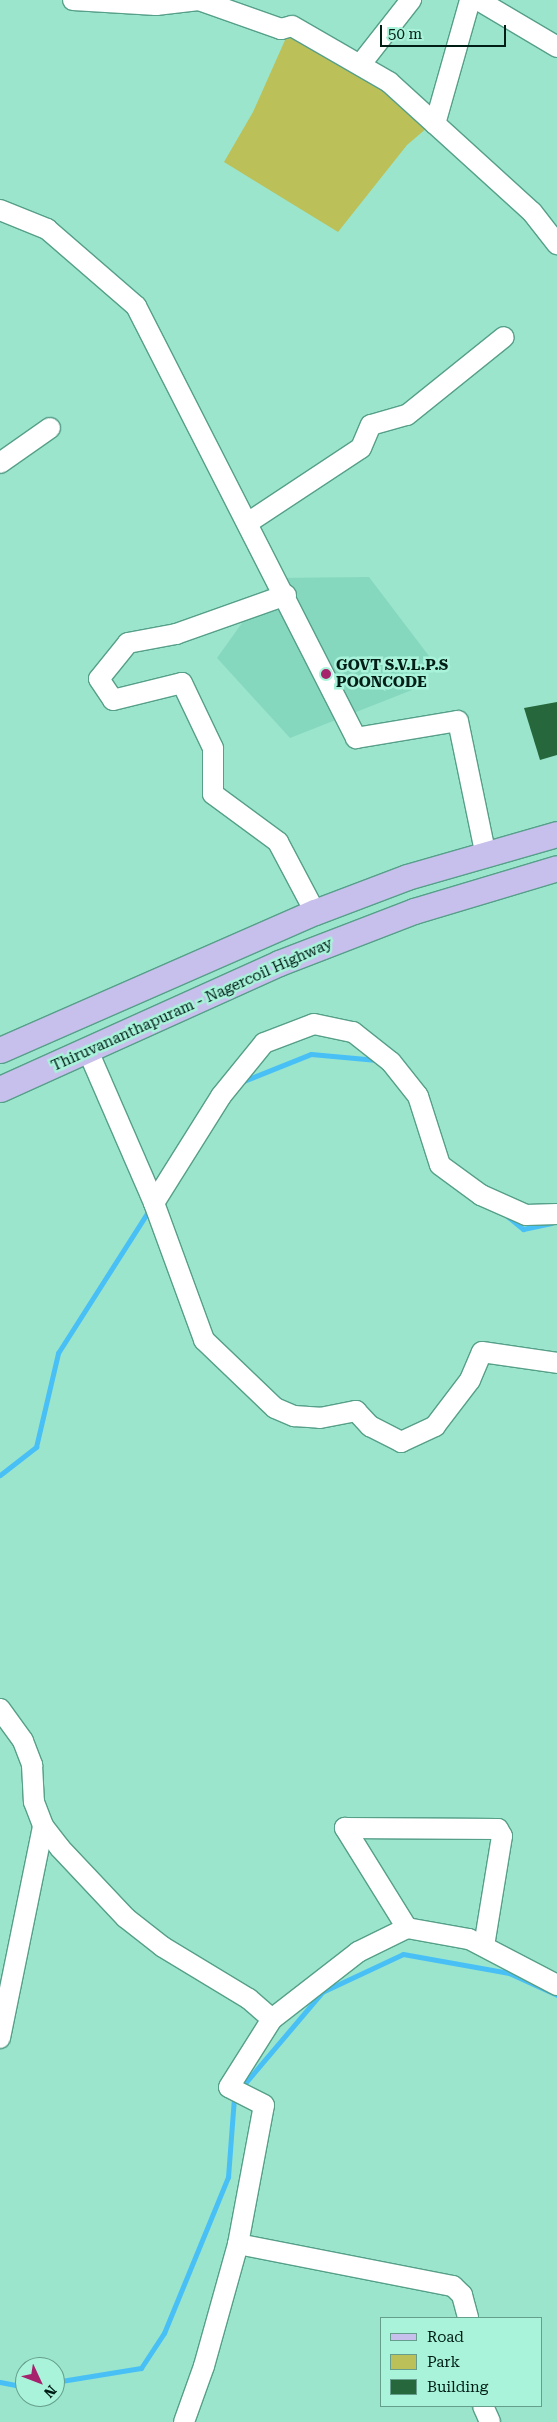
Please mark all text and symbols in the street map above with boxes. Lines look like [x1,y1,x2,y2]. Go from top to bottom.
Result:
scale bar [382,15,508,47]
text: 50 m [388,25,422,43]
place label: GOVT S.V.L.P.S POONCODE [336,656,448,691]
marker: GOVT S.V.L.P.S POONCODE [320,668,332,680]
street label: Thiruvananthapuram - Nagercoil Highway [49,935,335,1075]
legend [380,2317,542,2407]
text: Road [427,2328,464,2346]
text: Park [427,2353,460,2371]
north arrow [15,2357,65,2407]
text: Building [427,2378,488,2396]
text: N [41,2382,60,2401]

